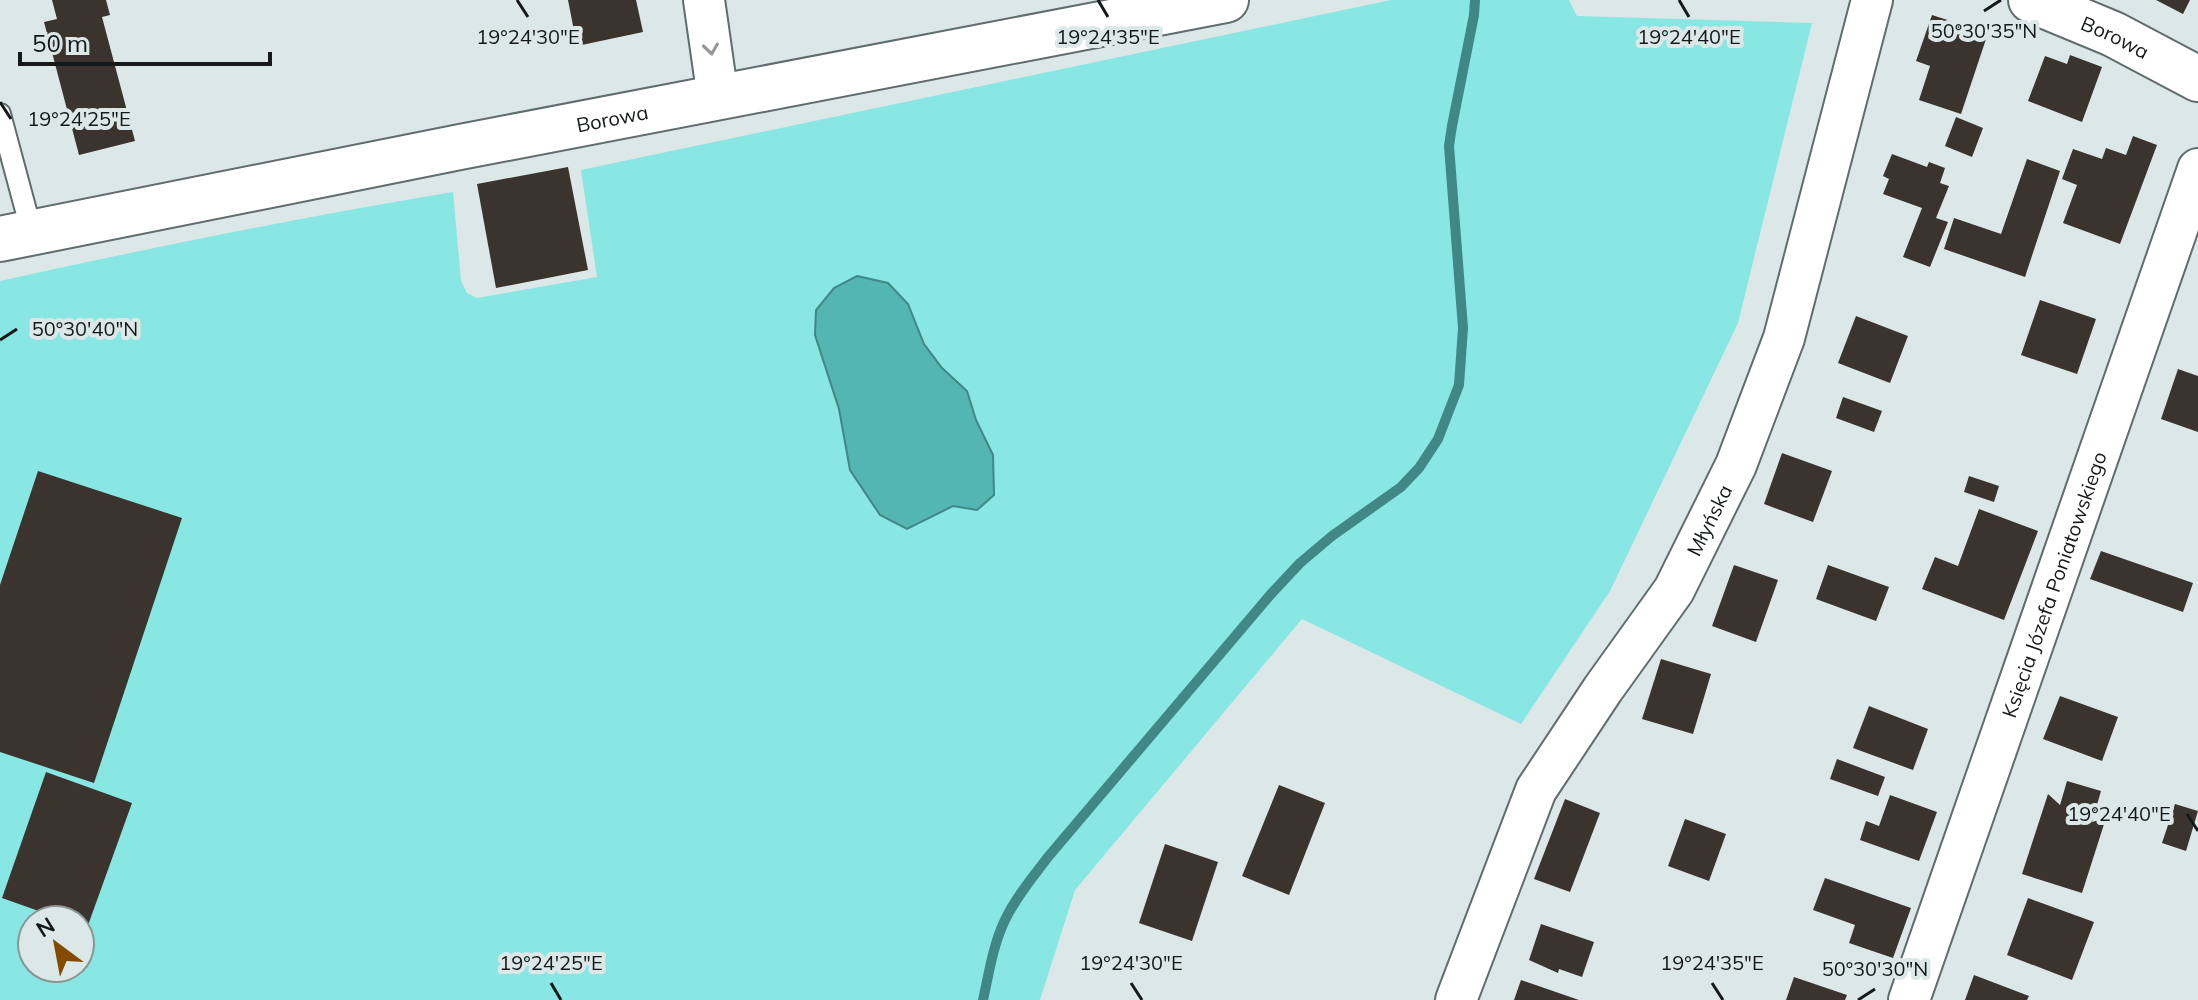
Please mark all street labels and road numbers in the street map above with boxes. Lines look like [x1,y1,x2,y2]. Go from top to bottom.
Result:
street label: Borowa [2078,10,2154,64]
street label: Borowa [574,99,650,137]
street label: Księcia Józefa Poniatowskiego [1996,448,2111,721]
street label: Młyńska [1681,480,1737,560]

